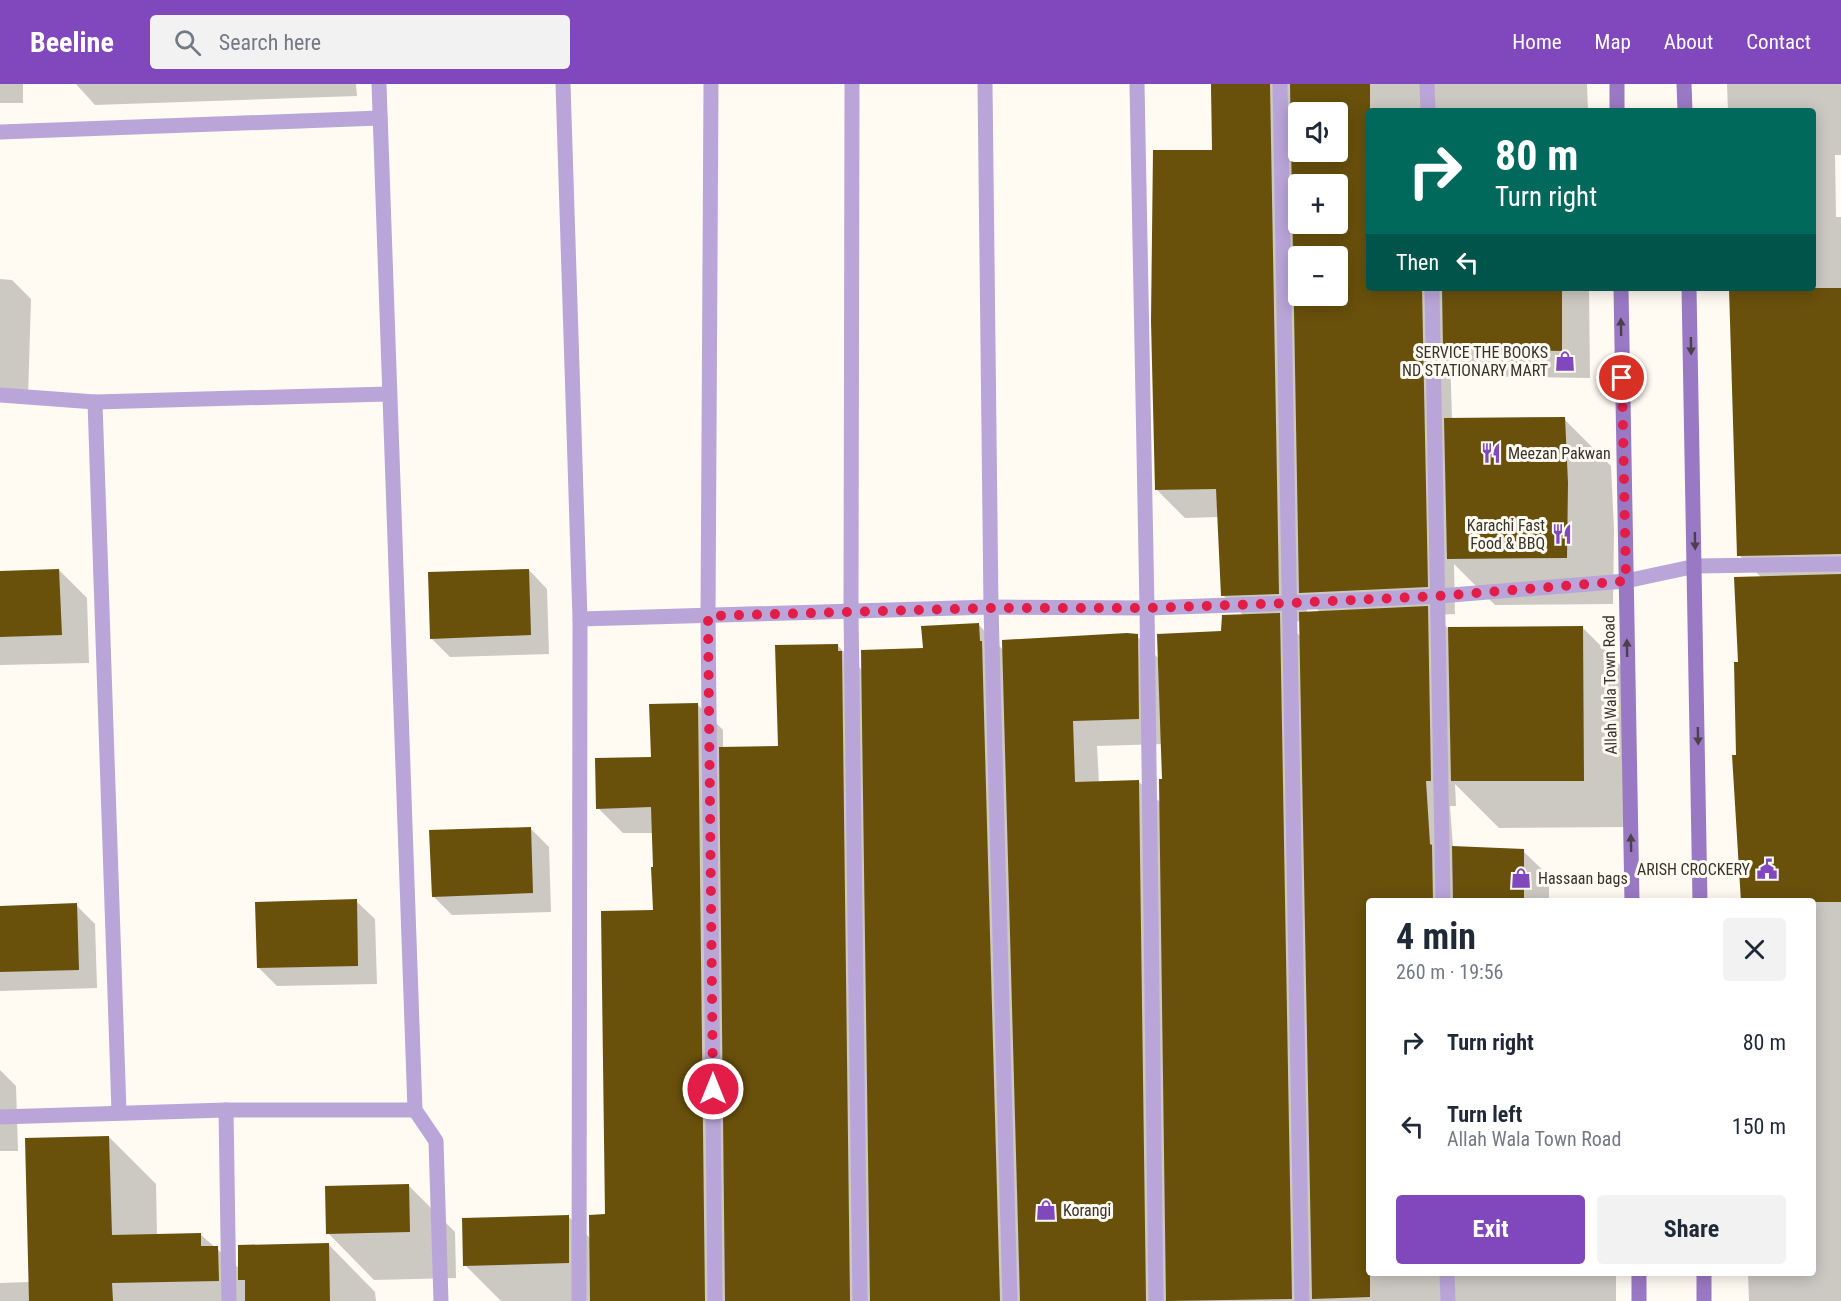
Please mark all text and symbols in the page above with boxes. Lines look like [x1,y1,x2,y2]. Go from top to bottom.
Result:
search box [150,15,570,69]
text: Beeline [30,26,114,59]
icon: search [171,26,204,59]
text: Search here [219,30,321,55]
text: Home [1512,30,1562,54]
text: Map [1595,30,1631,54]
text: About [1664,30,1713,54]
text: Contact [1746,30,1811,54]
map controls [1288,102,1348,306]
button: sound [1288,102,1348,162]
text: 80 m [1495,131,1578,180]
icon: right [1396,132,1474,210]
button: + [1288,174,1348,234]
text: Turn right [1495,181,1597,213]
button: − [1288,246,1348,306]
icon: left [1451,246,1484,279]
text: Then [1396,250,1439,275]
one-way arrow [1616,318,1626,337]
one-way arrow [1686,337,1695,356]
place label: SERVICE THE BOOKS ND STATIONARY MART [1402,343,1548,380]
shop icon: SERVICE THE BOOKS ND STATIONARY MART [1553,349,1577,373]
pin [1596,352,1647,403]
icon: arrive [1605,361,1638,394]
restaurant icon: Meezan Pakwan [1479,441,1503,465]
place label: Meezan Pakwan [1508,444,1611,463]
place label: Karachi Fast Food & BBQ [1467,516,1545,553]
restaurant icon: Karachi Fast Food & BBQ [1550,522,1574,546]
one-way arrow [1690,532,1700,551]
street label: Allah Wala Town Road [1599,615,1621,755]
one-way arrow [1622,639,1632,658]
one-way arrow [1693,727,1703,746]
one-way arrow [1626,834,1636,853]
public building icon: ARISH CROCKERY [1755,857,1779,881]
place label: ARISH CROCKERY [1637,860,1751,879]
shop icon: Hassaan bags [1509,866,1533,890]
place label: Hassaan bags [1538,869,1628,888]
text: 4 min [1396,916,1476,958]
button: close [1723,918,1786,981]
text: 260 m · 19:56 [1396,960,1503,984]
icon: right [1396,1026,1429,1059]
text: Turn right [1447,1030,1534,1055]
text: 80 m [1743,1030,1786,1055]
position arrow [681,1057,745,1121]
text: Turn left [1447,1102,1522,1127]
icon: left [1396,1110,1429,1143]
text: 150 m [1732,1114,1786,1139]
text: Allah Wala Town Road [1447,1127,1621,1151]
button: Exit [1396,1195,1585,1264]
button: Share [1597,1195,1786,1264]
shop icon: Korangi [1034,1198,1058,1222]
place label: Korangi [1063,1201,1111,1220]

